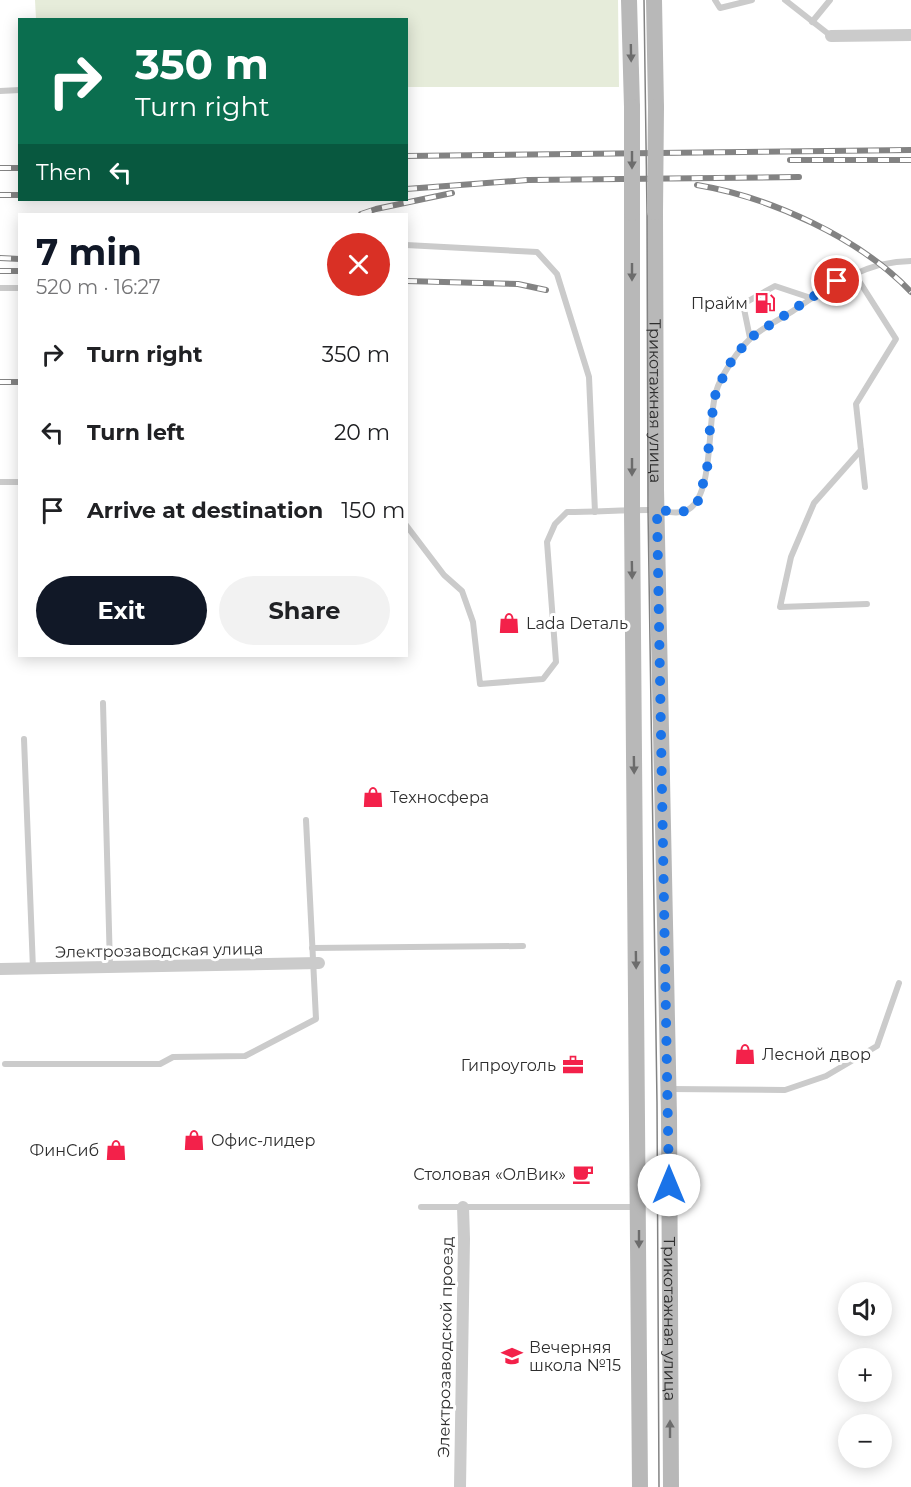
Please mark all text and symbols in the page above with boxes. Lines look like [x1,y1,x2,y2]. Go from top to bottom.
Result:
text: 350 m [135,38,269,90]
icon: right [36,42,114,120]
one-way arrow [626,44,635,63]
text: Turn right [135,90,270,123]
one-way arrow [627,150,637,169]
icon: left [104,156,137,189]
text: Then [36,159,92,186]
text: 7 min [36,230,142,274]
button: close [327,233,390,296]
pin [811,255,862,306]
one-way arrow [627,262,637,281]
icon: arrive [820,264,853,297]
text: 520 m · 16:27 [36,275,161,299]
fuel station icon: Прайм [753,291,777,315]
place label: Прайм [691,294,748,313]
street label: Трикотажная улица [645,319,665,483]
icon: right [36,338,69,371]
text: Turn right [87,341,202,368]
text: 350 m [322,341,390,368]
icon: left [36,416,69,449]
text: Turn left [87,419,185,446]
text: 20 m [334,419,390,446]
one-way arrow [627,457,637,476]
icon: arrive [36,494,69,527]
text: Arrive at destination [87,497,323,524]
text: 150 m [341,497,405,524]
one-way arrow [627,560,637,579]
button: Exit [36,576,207,645]
button: Share [219,576,390,645]
shop icon: Lada Dеталь [497,611,521,635]
place label: Lada Dеталь [526,614,628,633]
one-way arrow [629,755,639,774]
shop icon: Техносфера [361,785,385,809]
place label: Техносфера [390,788,489,807]
street label: Электрозаводская улица [55,939,263,962]
one-way arrow [631,950,641,969]
shop icon: Лесной двор [733,1042,757,1066]
place label: Лесной двор [762,1045,871,1064]
office icon: Гипроуголь [561,1053,585,1077]
place label: Гипроуголь [461,1056,556,1075]
shop icon: Офис-лидер [182,1128,206,1152]
place label: Офис-лидер [211,1131,315,1150]
shop icon: ФинСиб [104,1138,128,1162]
place label: ФинСиб [30,1141,99,1160]
position arrow [637,1153,701,1217]
cafe icon: Столовая «ОлВик» [571,1162,595,1186]
place label: Столовая «ОлВик» [413,1165,566,1184]
one-way arrow [634,1229,644,1248]
street label: Электрозаводской проезд [434,1236,457,1458]
street label: Трикотажная улица [660,1237,680,1401]
map controls [838,1282,892,1468]
button: sound [838,1282,892,1336]
place label: Вечерняя школа №15 [529,1338,621,1375]
school or university icon: Вечерняя школа №15 [500,1344,524,1368]
button: + [838,1348,892,1402]
button: − [838,1414,892,1468]
one-way arrow [665,1419,675,1438]

